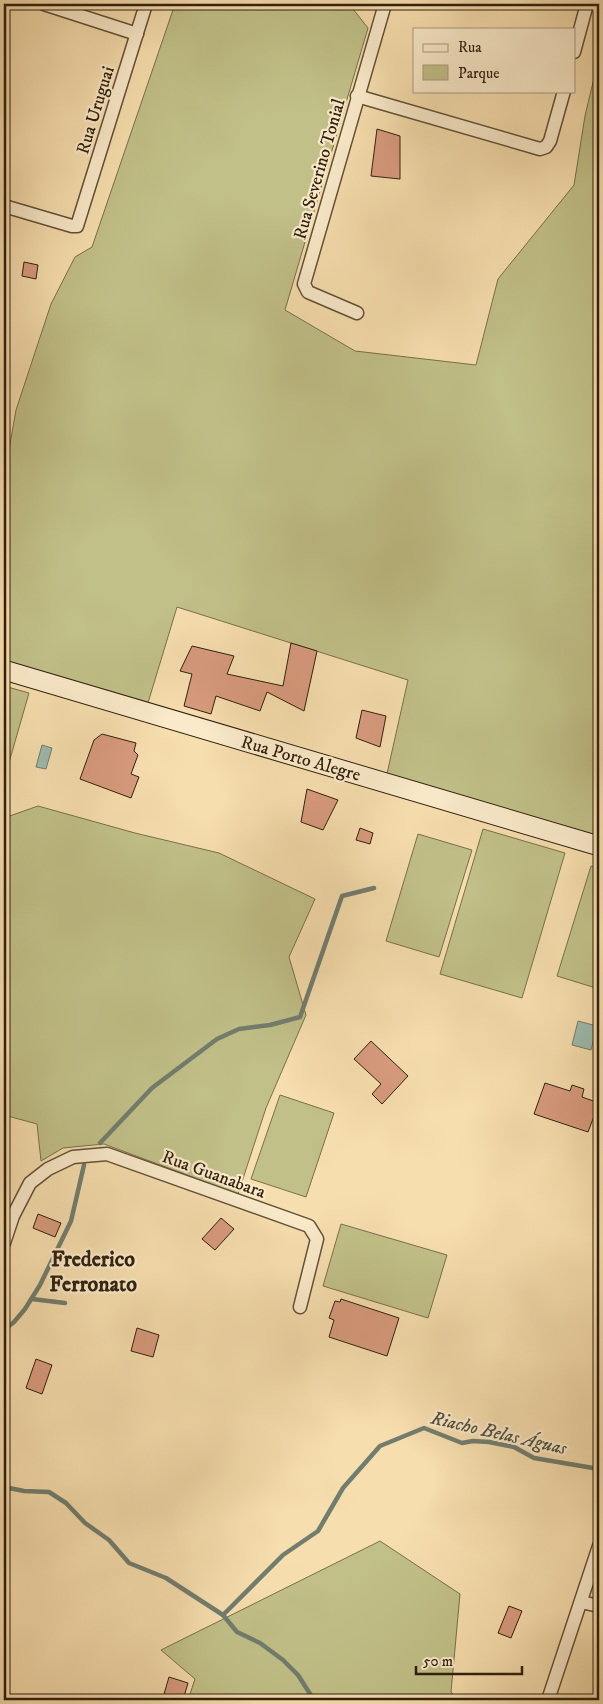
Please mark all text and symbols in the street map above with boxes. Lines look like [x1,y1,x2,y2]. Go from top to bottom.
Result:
legend [413,28,576,92]
text: Rua [458,38,482,57]
street label: Rua Uruguai [72,64,120,157]
text: Parque [458,64,499,83]
street label: Rua Severino Tonial [289,96,351,242]
street label: Rua Porto Alegre [238,731,363,787]
street label: Rua Guanabara [159,1146,269,1204]
district label: Frederico Ferronato [49,1246,137,1298]
water label: Riacho Belas Águas [428,1406,570,1460]
scale bar [416,1644,522,1676]
text: 50 m [423,1652,453,1671]

